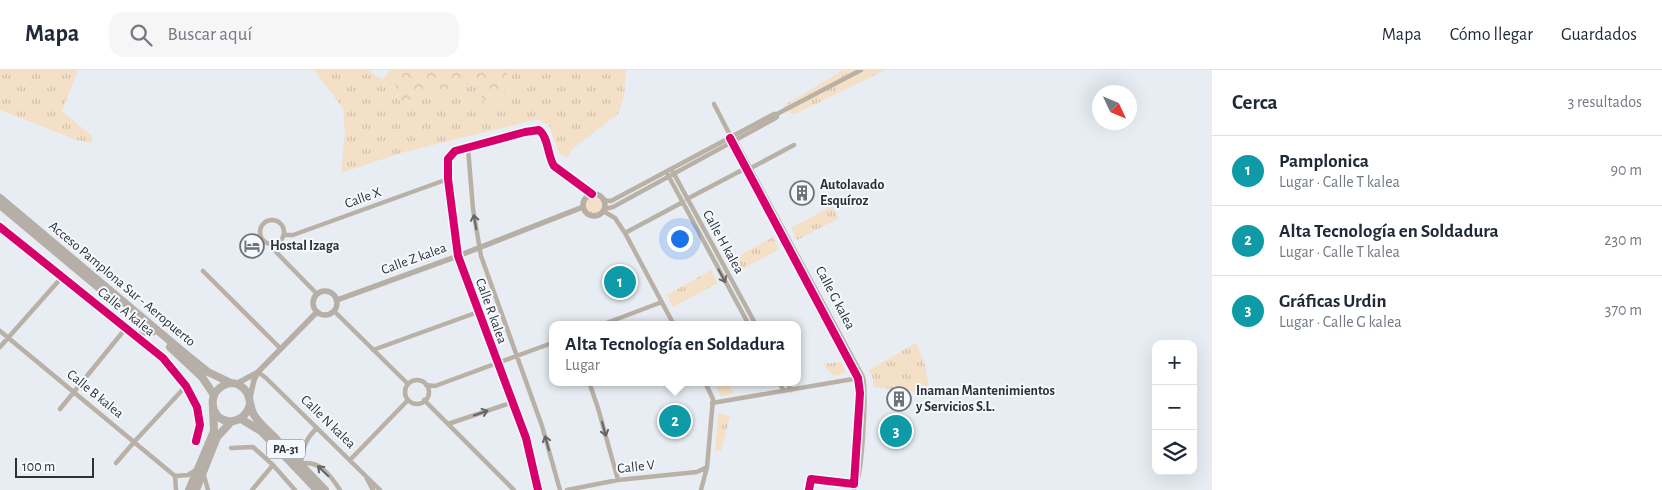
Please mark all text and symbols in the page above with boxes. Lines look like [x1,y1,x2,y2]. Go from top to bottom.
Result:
search box [109,12,459,57]
icon: search [127,21,155,49]
text: Mapa [25,22,79,46]
text: Buscar aquí [167,25,252,44]
text: Mapa [1382,26,1422,44]
text: Cómo llegar [1450,26,1533,44]
text: Guardados [1561,26,1637,44]
north arrow [1092,85,1137,130]
text: Cerca [1232,92,1278,113]
text: 3 resultados [1568,94,1642,110]
text: Pamplonica [1279,152,1369,171]
text: 1 [1245,162,1251,178]
text: 90 m [1611,162,1642,178]
text: Lugar · Calle T kalea [1279,174,1400,190]
place label: Autolavado Esquíroz [820,178,884,208]
building icon: Autolavado Esquíroz [789,180,815,206]
street label: Calle X [343,185,383,211]
street label: Calle H kalea [700,208,746,277]
one-way arrow [470,215,480,231]
street label: Acceso Pamplona Sur - Aeropuerto [46,219,198,349]
text: Alta Tecnología en Soldadura [1279,222,1499,241]
your location [667,226,693,252]
text: 2 [1244,232,1252,248]
text: 230 m [1604,232,1642,248]
hotel icon: Hostal Izaga [239,233,265,259]
place label: Hostal Izaga [270,239,340,253]
street label: Calle Z kalea [380,241,449,277]
text: Lugar · Calle T kalea [1279,244,1400,260]
pin: 1 [604,263,636,301]
street label: Calle G kalea [813,264,858,332]
one-way arrow [718,269,728,283]
street label: Calle R kalea [473,276,509,346]
street label: Calle A kalea [95,285,158,339]
text: Gráficas Urdin [1279,292,1387,311]
text: 3 [1245,302,1251,318]
text: 370 m [1605,302,1642,318]
text: Lugar · Calle G kalea [1279,314,1402,330]
popup [549,321,801,386]
text: Alta Tecnología en Soldadura [565,335,785,354]
map controls [1152,340,1197,475]
button: + [1152,340,1197,385]
text: Lugar [565,357,600,373]
street label: Calle B kalea [64,367,126,421]
place label: Inaman Mantenimientos y Servicios S.L. [915,384,1055,414]
button: − [1152,385,1197,430]
building icon: Inaman Mantenimientos y Servicios S.L. [886,386,912,412]
street label: Calle N kalea [298,393,359,452]
pin: 2 [659,402,691,440]
one-way arrow [472,408,488,417]
pin: 3 [880,412,912,450]
one-way arrow [600,420,609,436]
button: layers [1152,430,1197,475]
one-way arrow [542,435,551,451]
road number: PA-31 [267,439,305,458]
scale bar [15,455,94,478]
street label: Calle V [617,458,655,476]
text: 100 m [22,460,55,474]
one-way arrow [317,465,329,477]

